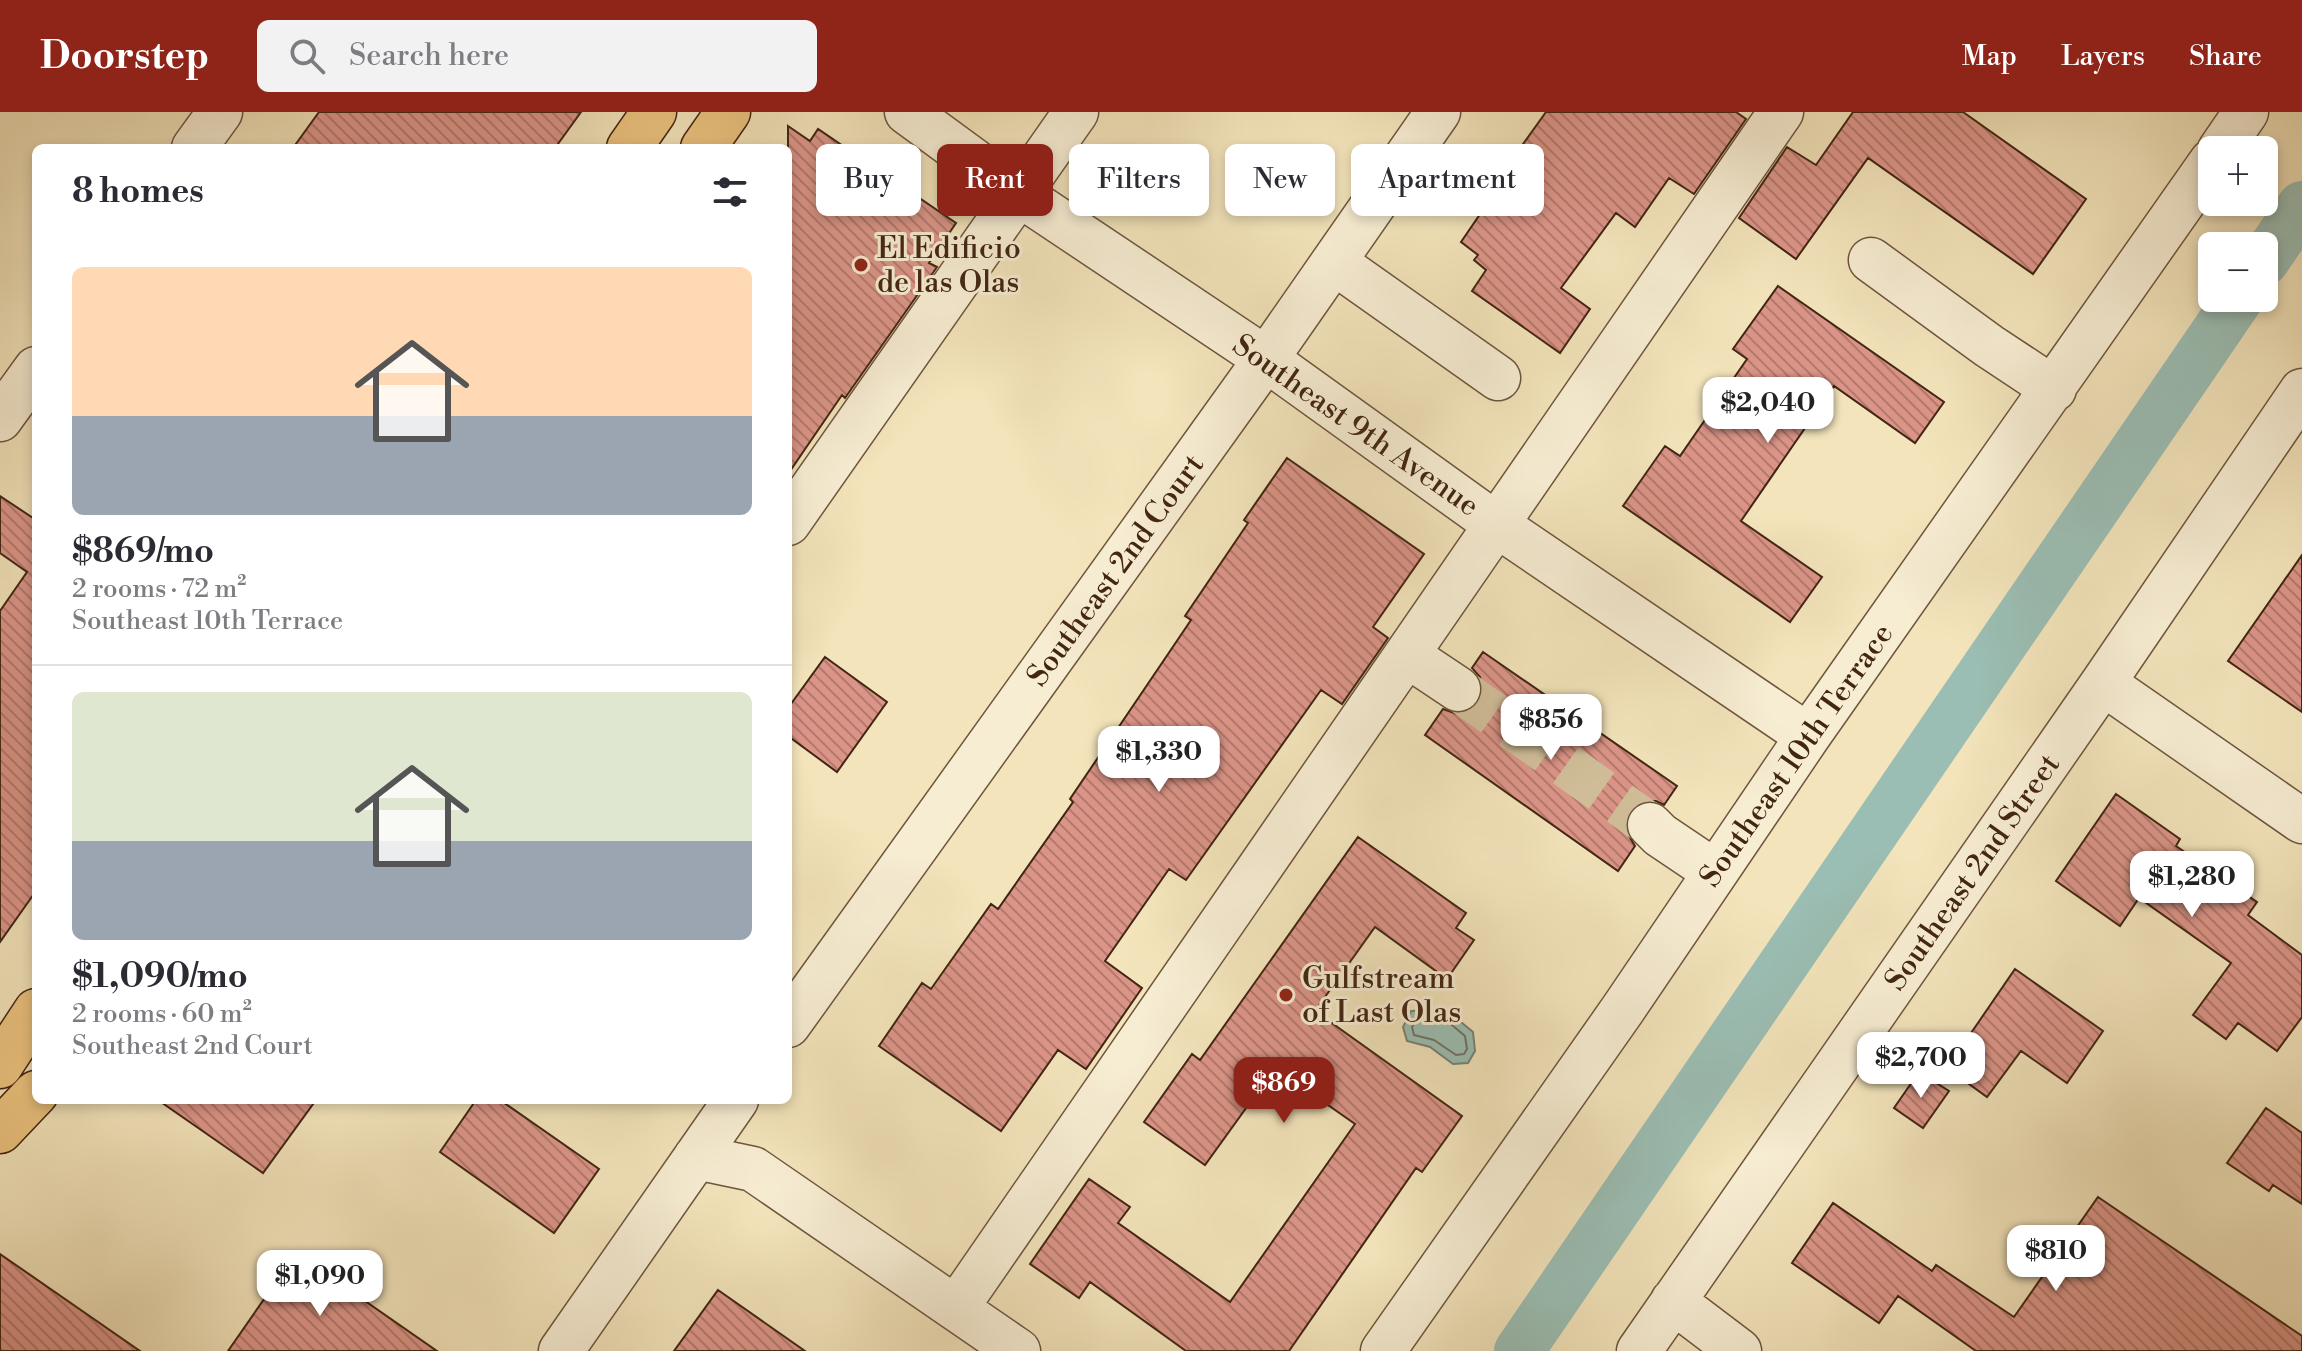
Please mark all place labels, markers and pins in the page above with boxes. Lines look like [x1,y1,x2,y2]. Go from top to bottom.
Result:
place label: El Edificio de las Olas [877,230,1021,302]
marker: El Edificio de las Olas [852,256,870,274]
pin: $2,040 [1703,377,1833,445]
pin: $856 [1504,694,1598,762]
pin: $1,330 [1094,726,1224,794]
pin: $1,280 [2127,851,2257,919]
place label: Gulfstream of Last Olas [1302,960,1461,1032]
marker: Gulfstream of Last Olas [1277,986,1295,1004]
pin: $2,700 [1856,1032,1986,1100]
pin: $869 [1237,1057,1331,1125]
pin: $810 [2009,1225,2103,1293]
pin: $1,090 [255,1250,385,1318]

